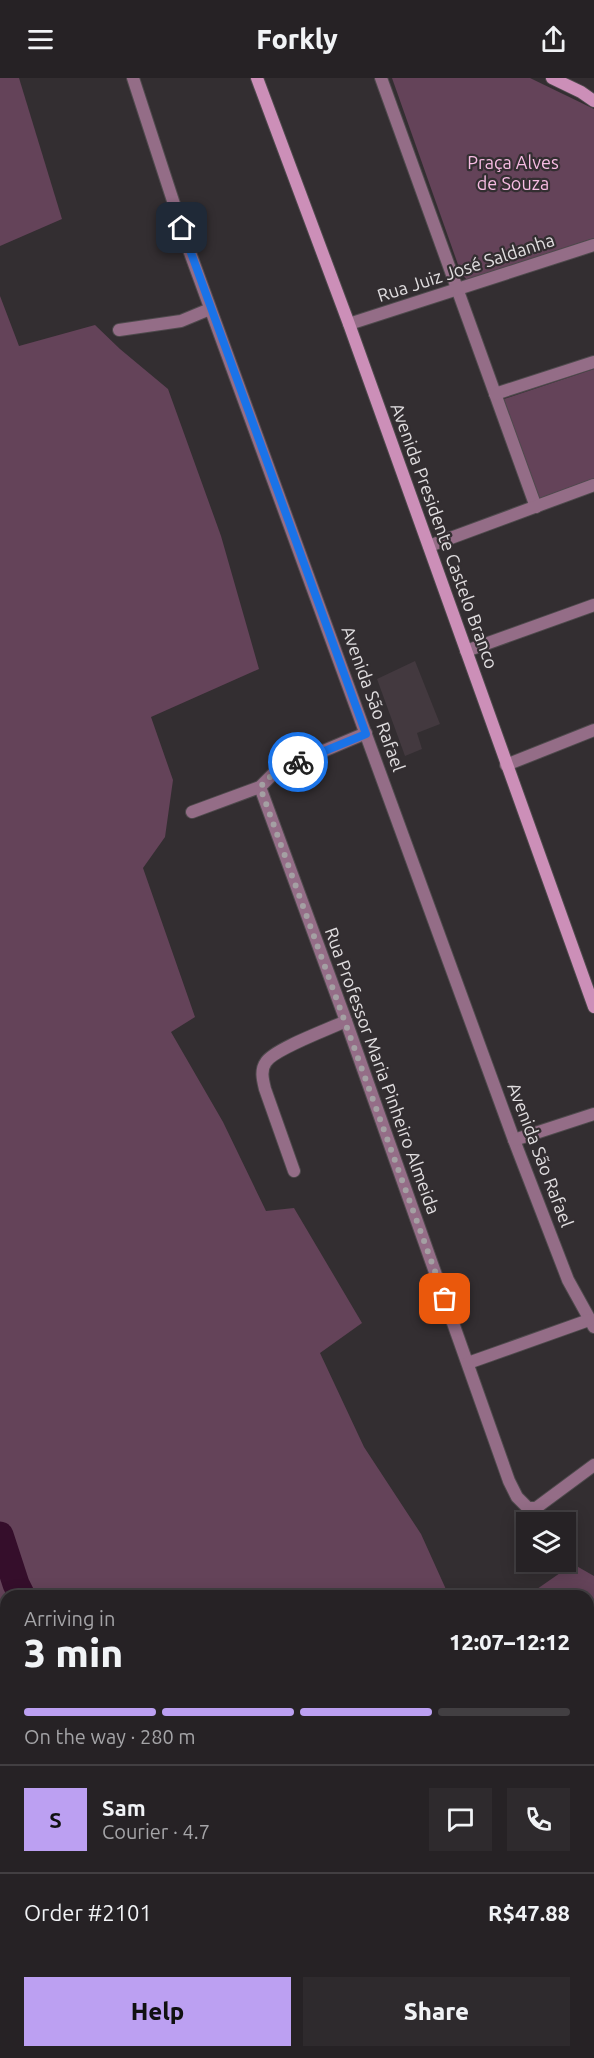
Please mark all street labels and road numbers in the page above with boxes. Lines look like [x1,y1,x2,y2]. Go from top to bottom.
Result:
street label: Rua Juiz José Saldanha [375,229,557,305]
street label: Avenida Presidente Castelo Branco [387,400,502,671]
street label: Avenida São Rafael [338,623,410,774]
street label: Rua Professor Maria Pinheiro Almeida [322,924,444,1217]
street label: Avenida São Rafael [504,1080,578,1230]

